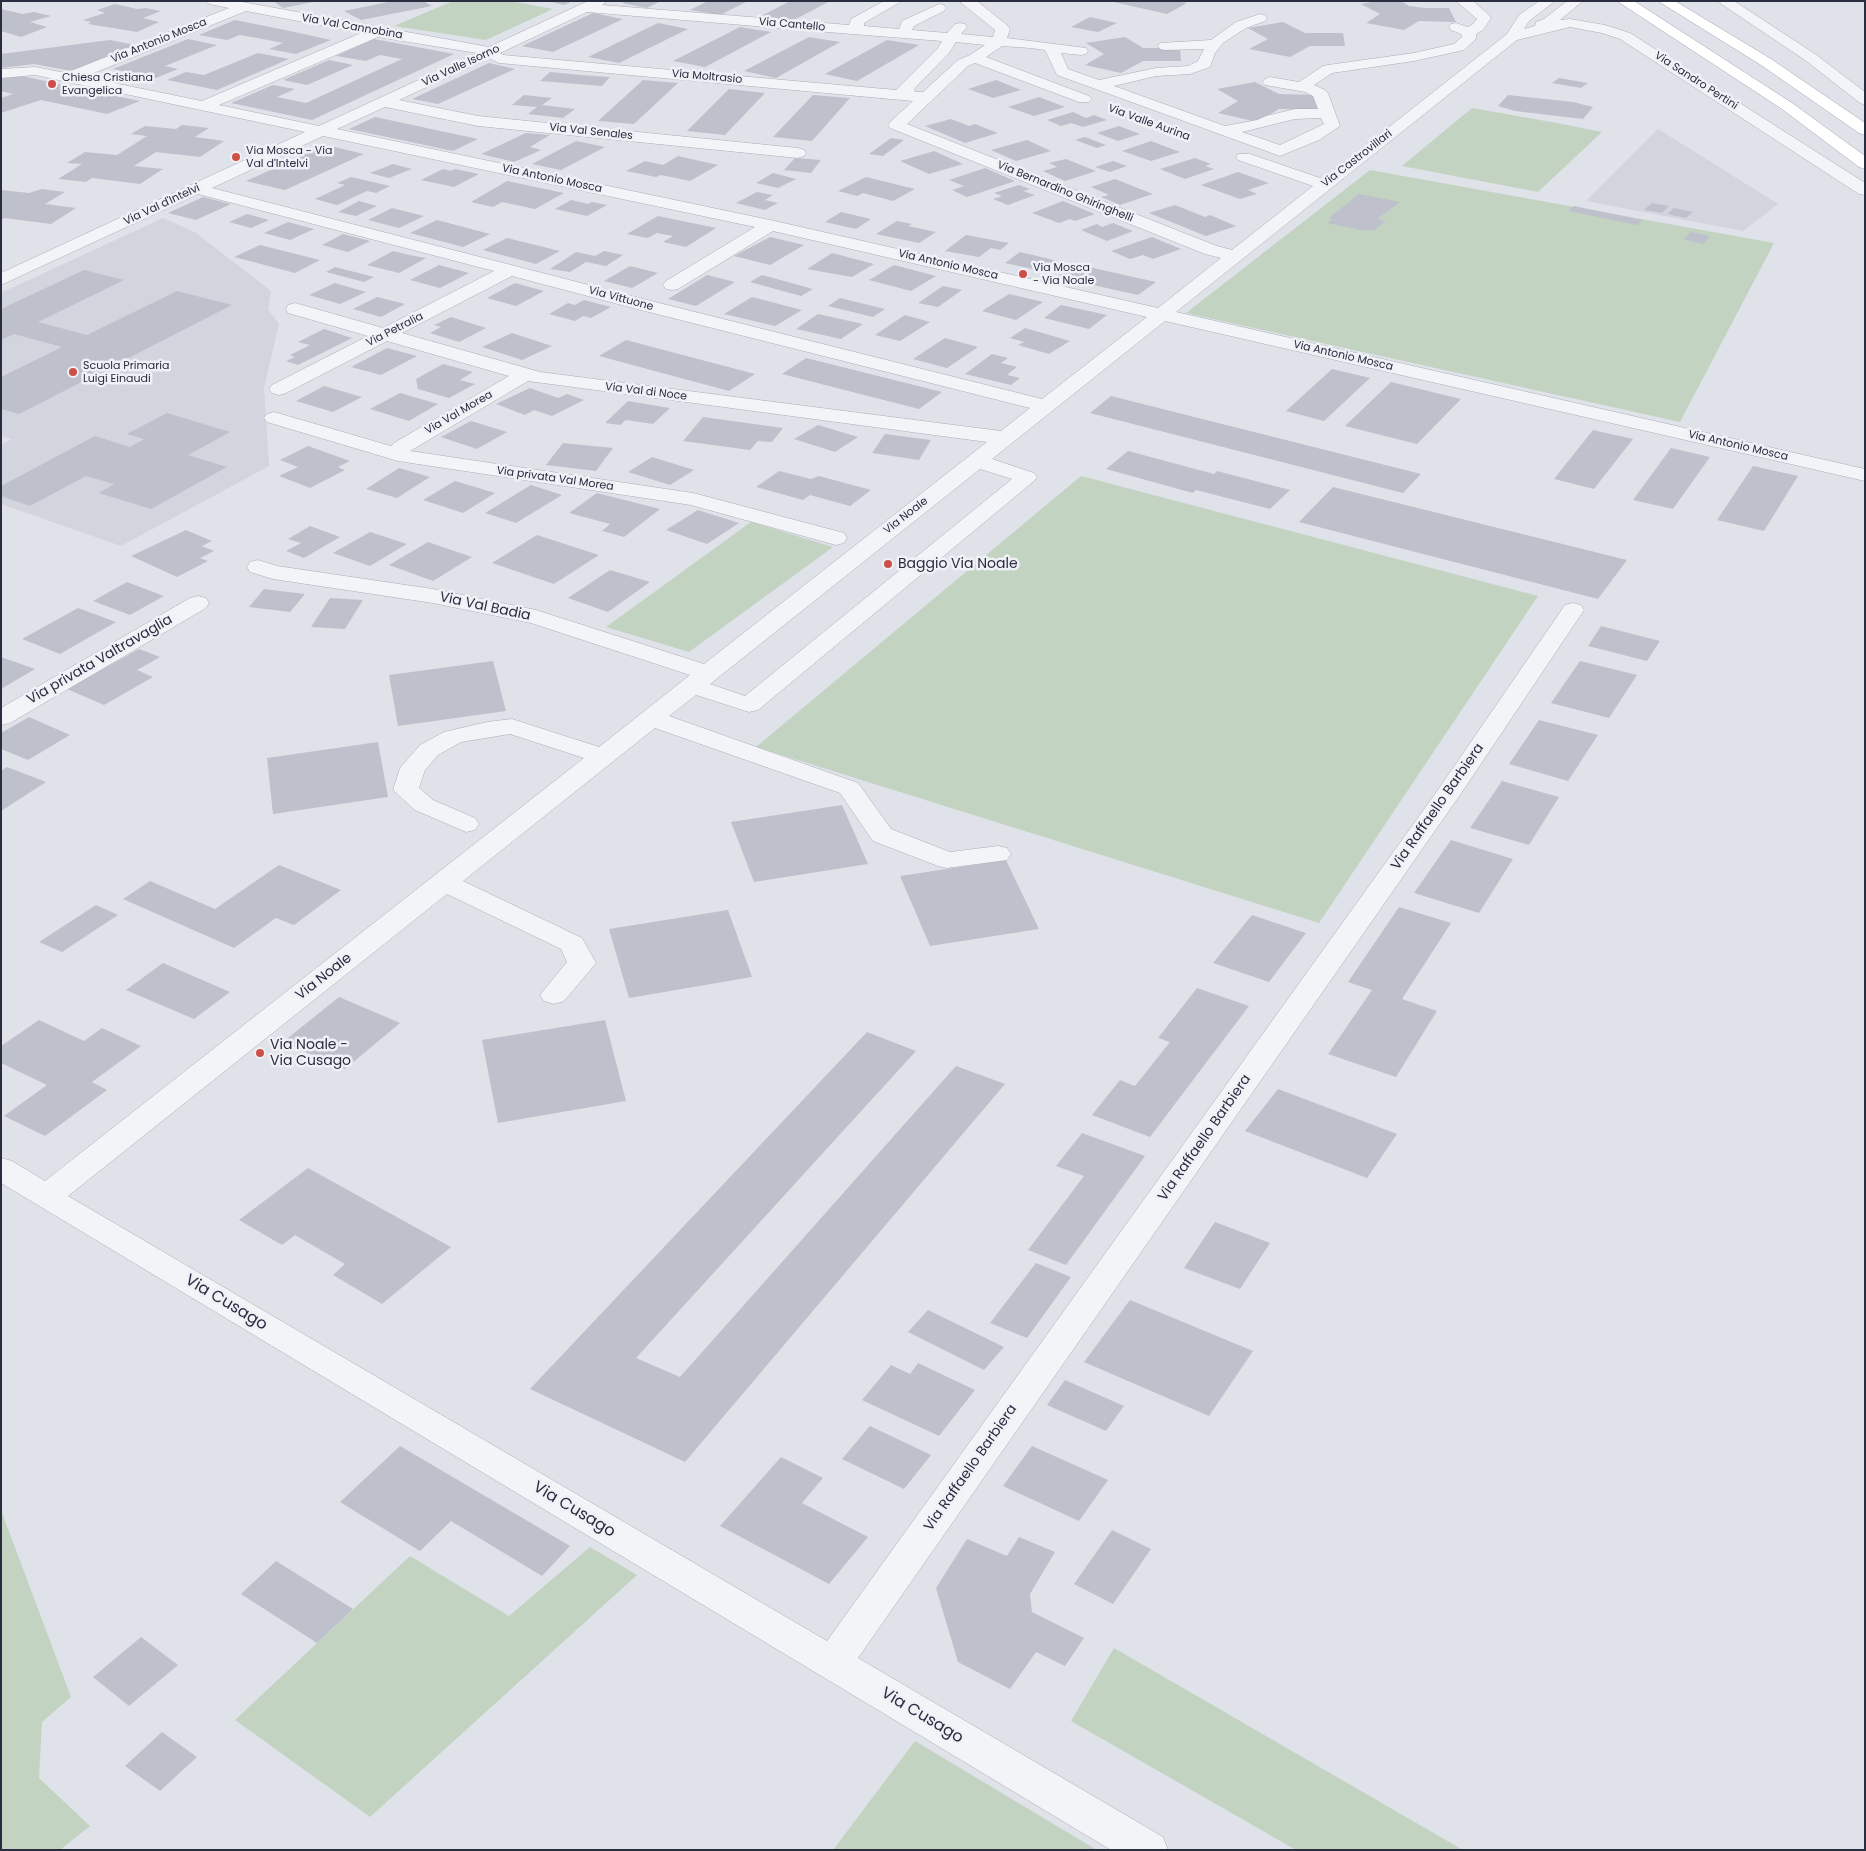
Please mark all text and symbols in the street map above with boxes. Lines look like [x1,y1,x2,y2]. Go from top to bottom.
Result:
street label: Via Val Cannobina [300,12,404,42]
street label: Via Antonio Mosca [109,16,209,66]
street label: Via Cantello [758,16,826,34]
street label: Via Valle Isorno [420,42,502,90]
street label: Via Sandro Pertini [1652,49,1740,113]
street label: Via Moltrasio [671,67,743,87]
place label: Chiesa Cristiana Evangelica [62,71,153,97]
marker: Chiesa Cristiana Evangelica [46,78,58,90]
street label: Via Valle Aurina [1106,102,1192,144]
street label: Via Val Senales [549,121,633,143]
street label: Via Castrovillari [1319,127,1395,191]
place label: Via Mosca - Via Val d'Intelvi [246,144,332,170]
marker: Via Mosca - Via Val d'Intelvi [230,151,242,163]
street label: Via Bernardino Ghiringhelli [995,159,1135,225]
street label: Via Antonio Mosca [501,162,603,196]
street label: Via Val d'Intelvi [122,182,202,228]
street label: Via Antonio Mosca [897,247,999,283]
place label: Via Mosca - Via Noale [1033,261,1094,287]
marker: Via Mosca - Via Noale [1017,268,1029,280]
street label: Via Vittuone [587,284,655,314]
street label: Via Petralia [364,310,426,350]
street label: Via Antonio Mosca [1292,338,1394,374]
place label: Scuola Primaria Luigi Einaudi [83,359,169,385]
marker: Scuola Primaria Luigi Einaudi [67,366,79,378]
street label: Via Val di Noce [604,380,688,404]
street label: Via Val Morea [423,388,495,438]
street label: Via Antonio Mosca [1687,428,1789,464]
street label: Via privata Val Morea [496,464,614,494]
street label: Via Noale [881,495,931,537]
place label: Baggio Via Noale [898,556,1018,572]
marker: Baggio Via Noale [882,558,894,570]
street label: Via Val Badia [438,589,532,625]
street label: Via privata Valtravaglia [24,611,176,709]
street label: Via Raffaello Barbiera [1388,741,1488,873]
street label: Via Noale [293,950,355,1004]
place label: Via Noale - Via Cusago [270,1037,351,1070]
marker: Via Noale - Via Cusago [254,1047,266,1059]
street label: Via Raffaello Barbiera [1155,1072,1255,1204]
street label: Via Cusago [181,1271,271,1335]
street label: Via Raffaello Barbiera [921,1402,1021,1534]
street label: Via Cusago [529,1478,619,1542]
street label: Via Cusago [877,1684,967,1748]

